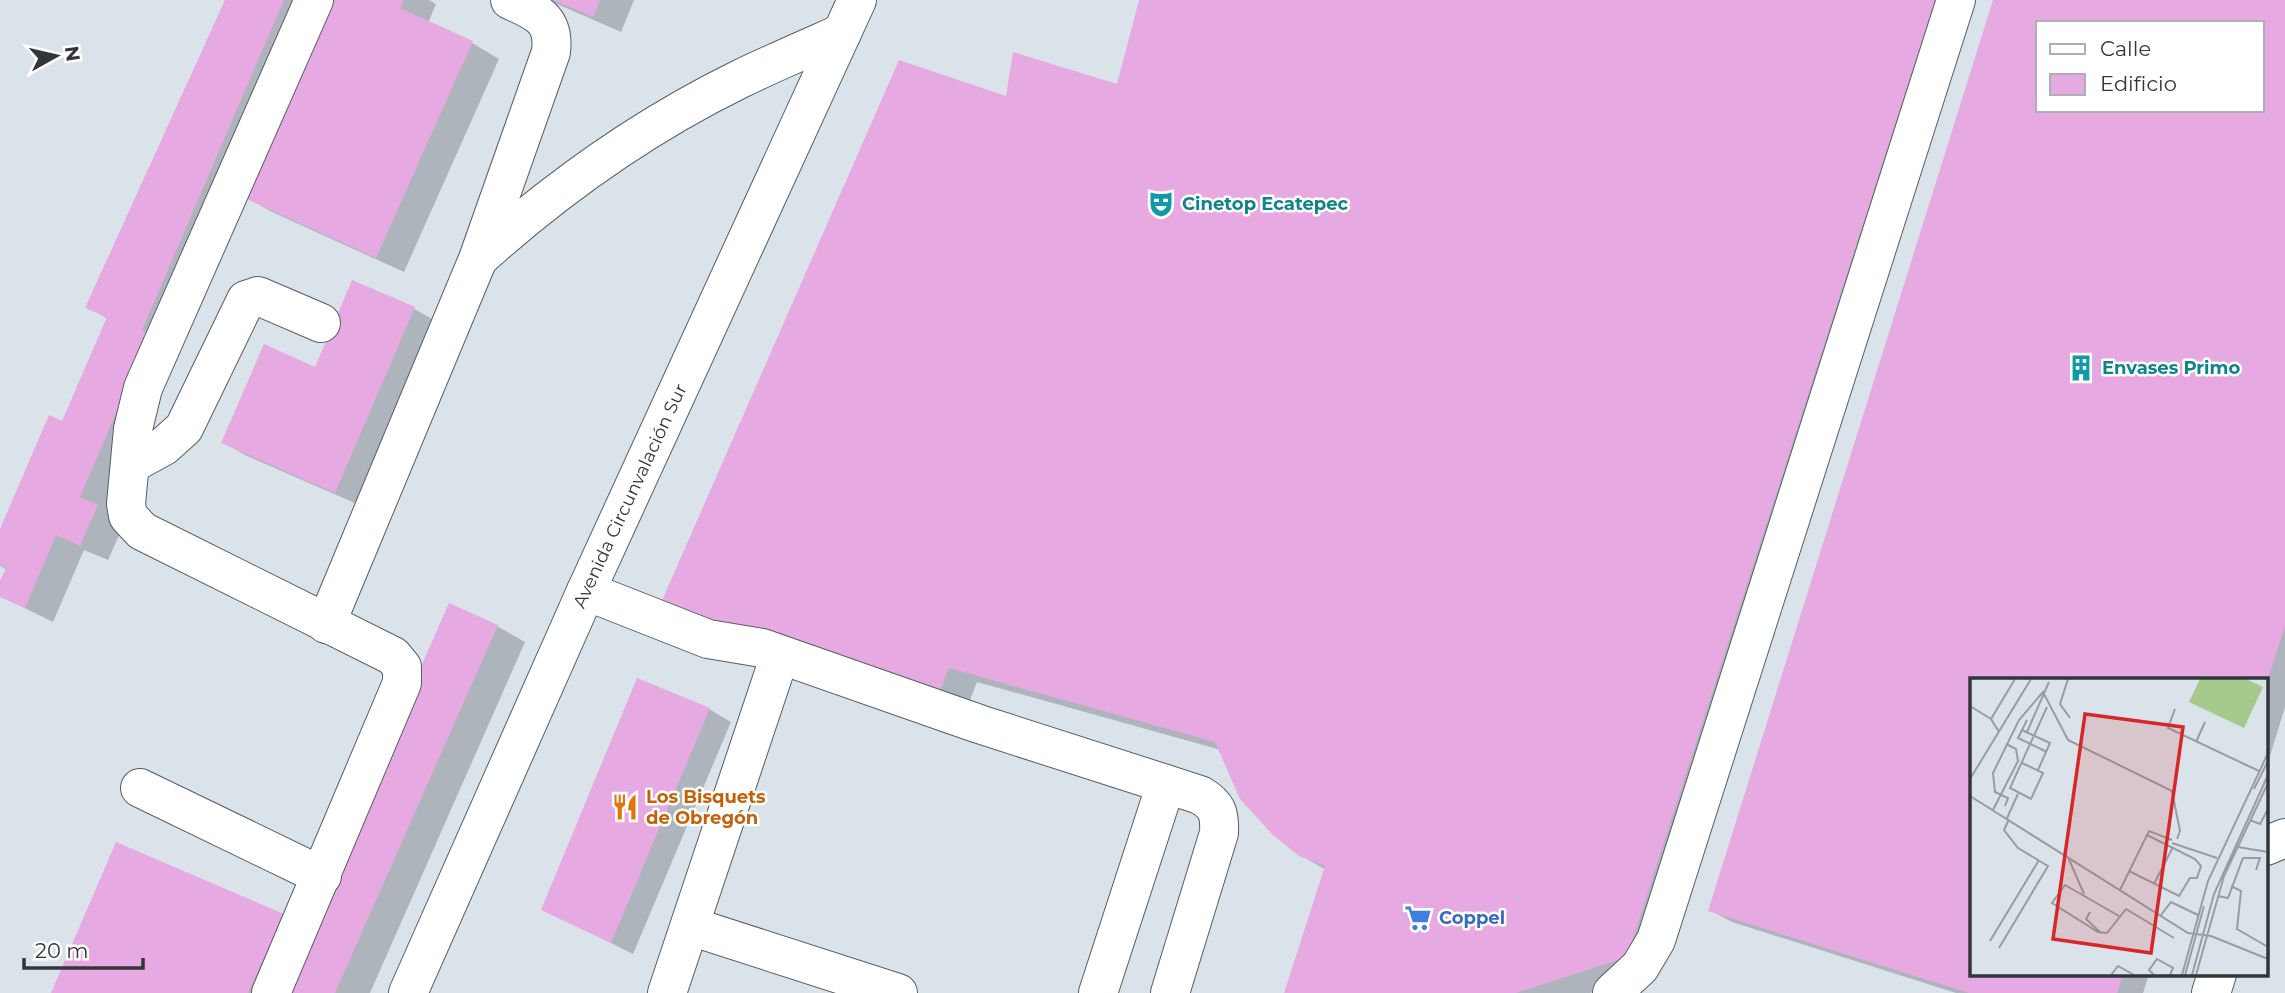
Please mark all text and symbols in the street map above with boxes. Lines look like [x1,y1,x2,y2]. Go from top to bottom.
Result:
north arrow [21,21,91,91]
legend [2036,21,2264,112]
text: Calle [2100,36,2151,61]
text: N [60,44,85,63]
text: Edificio [2100,71,2177,96]
theatre icon: Cinetop Ecatepec [1146,189,1176,219]
place label: Cinetop Ecatepec [1182,193,1349,215]
building icon: Envases Primo [2066,353,2096,383]
place label: Envases Primo [2102,357,2240,379]
street label: Avenida Circunvalación Sur [568,380,692,612]
inset map [1970,678,2268,976]
place label: Los Bisquets de Obregón [646,786,766,829]
restaurant icon: Los Bisquets de Obregón [610,792,640,822]
supermarket icon: Coppel [1403,903,1433,933]
place label: Coppel [1439,907,1505,929]
scale bar [24,926,144,970]
text: 20 m [35,938,89,963]

